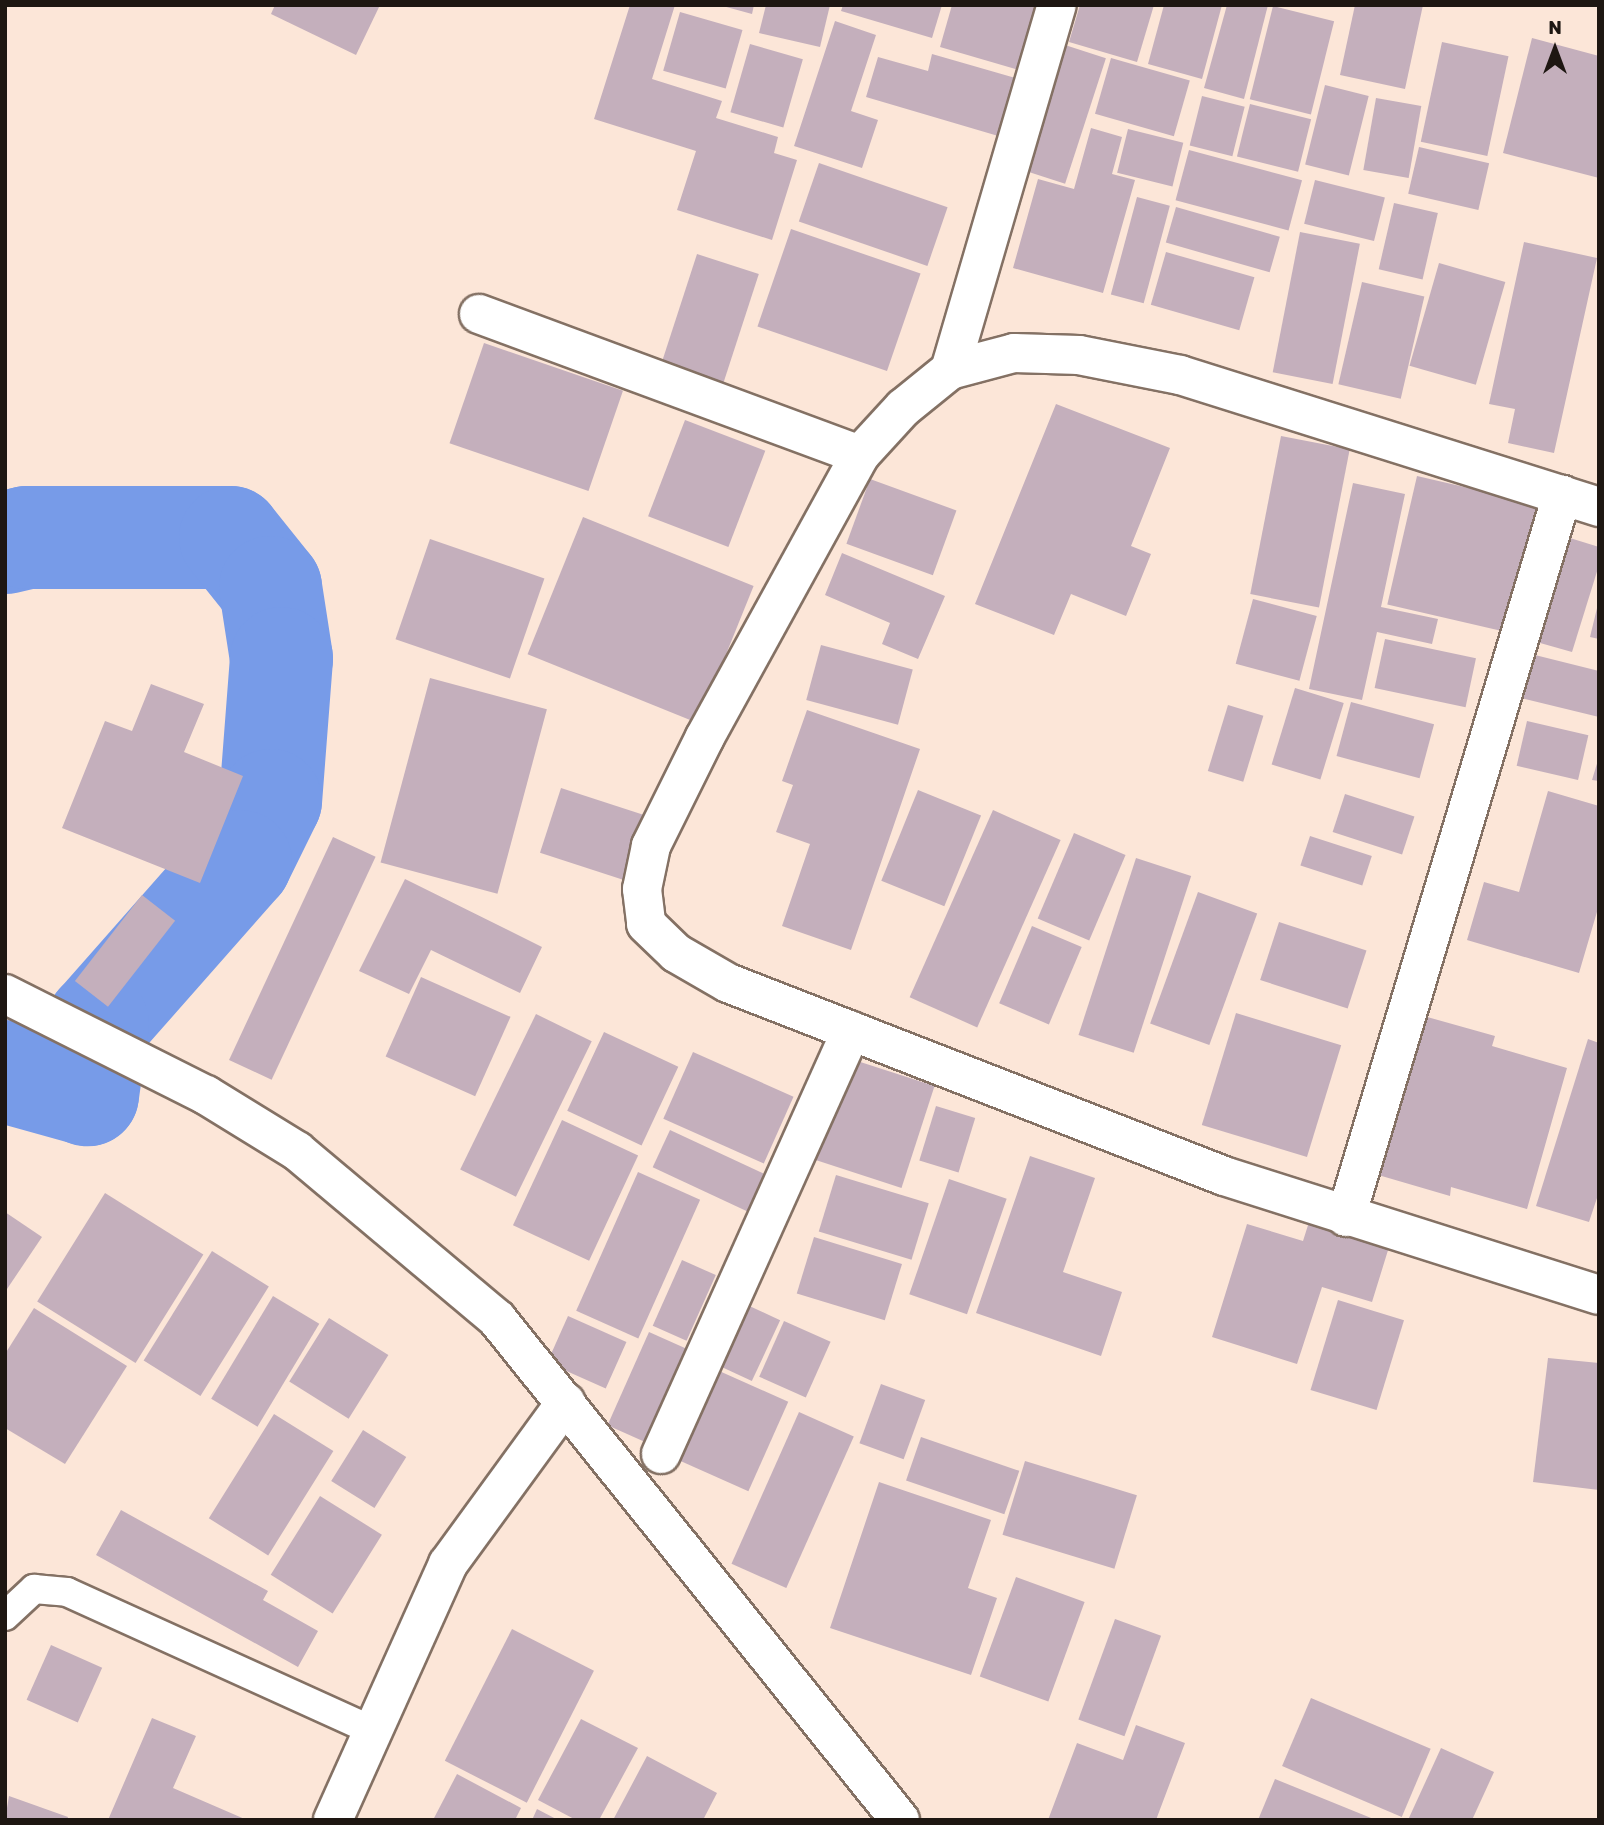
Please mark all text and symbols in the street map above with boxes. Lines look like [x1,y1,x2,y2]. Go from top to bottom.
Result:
north arrow [1520,14,1590,84]
text: N [1548,16,1562,39]

